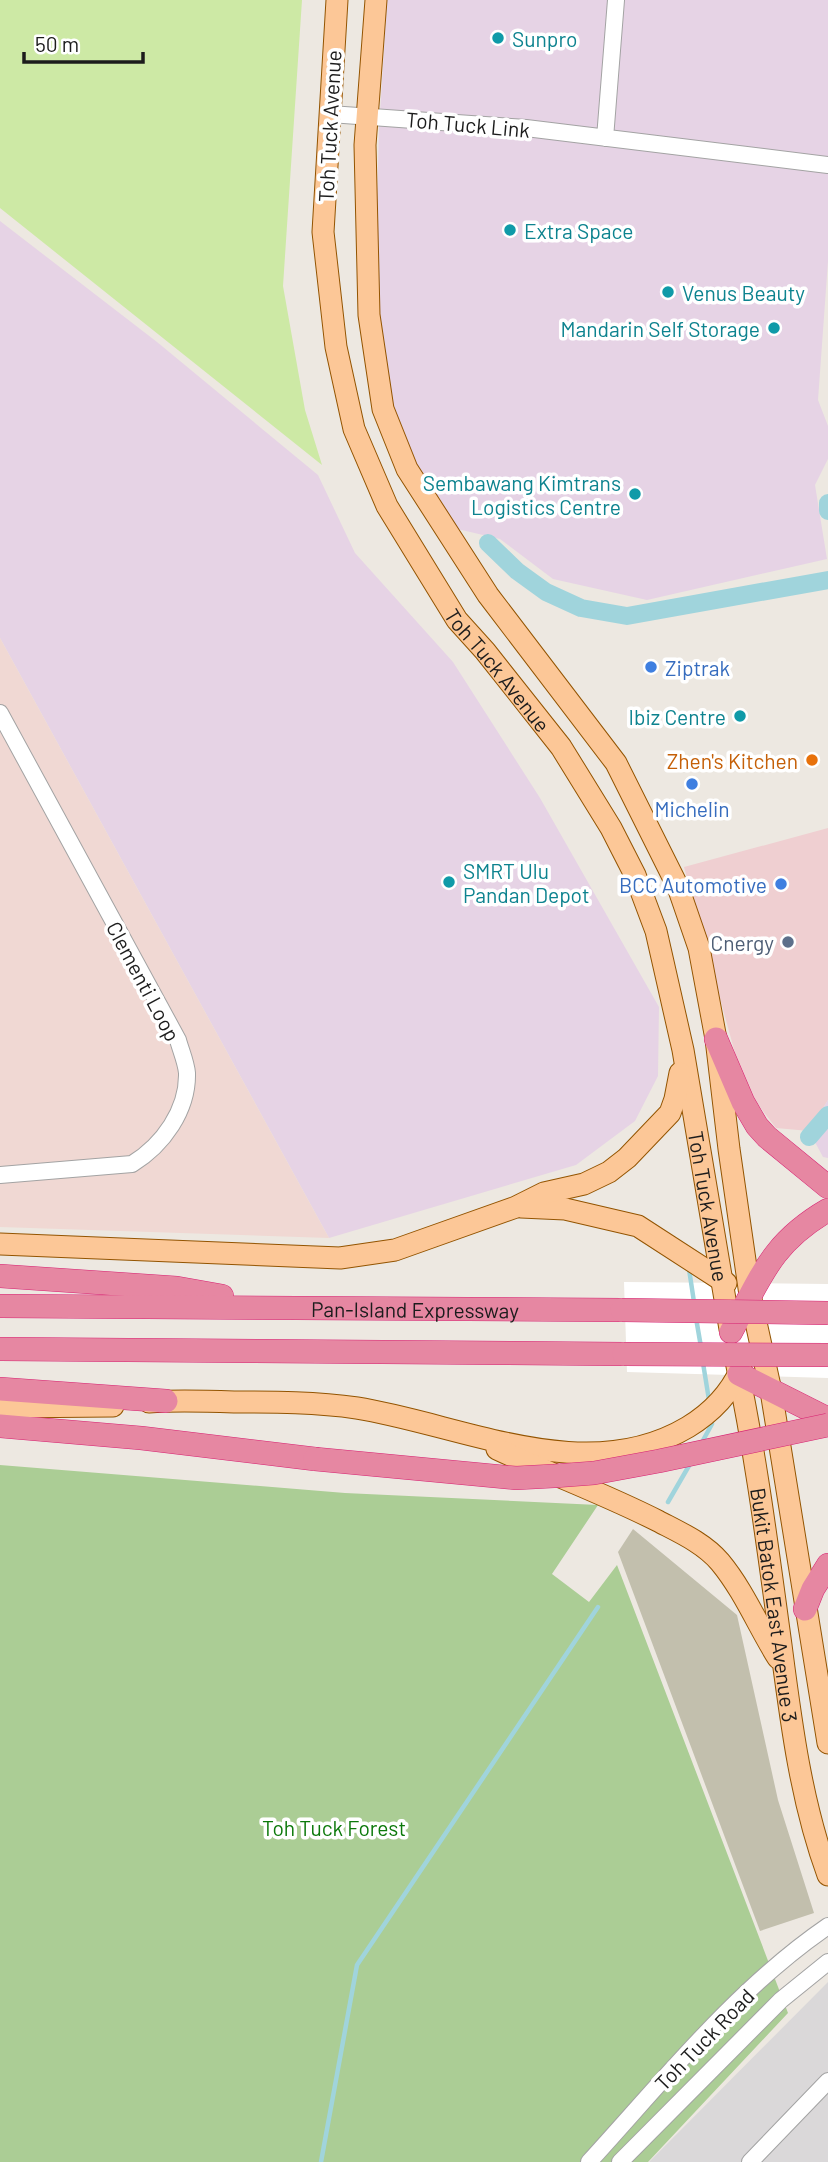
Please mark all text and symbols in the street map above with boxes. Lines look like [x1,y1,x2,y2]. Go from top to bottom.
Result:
scale bar [24,21,144,65]
place label: Sunpro [512,26,577,51]
marker: Sunpro [490,30,506,46]
text: 50 m [35,31,79,56]
street label: Toh Tuck Avenue [313,49,345,203]
street label: Toh Tuck Link [405,106,531,142]
place label: Extra Space [524,218,634,243]
marker: Extra Space [502,222,518,238]
place label: Venus Beauty [682,280,805,305]
marker: Venus Beauty [660,284,676,300]
place label: Mandarin Self Storage [561,316,760,341]
marker: Mandarin Self Storage [766,320,782,336]
place label: Sembawang Kimtrans Logistics Centre [423,470,621,519]
marker: Sembawang Kimtrans Logistics Centre [627,486,643,502]
street label: Toh Tuck Avenue [440,603,556,736]
place label: Ziptrak [665,655,730,680]
marker: Ziptrak [643,659,659,675]
place label: Ibiz Centre [629,704,726,729]
marker: Ibiz Centre [732,708,748,724]
place label: Zhen's Kitchen [667,748,798,773]
marker: Zhen's Kitchen [804,752,820,768]
marker: Michelin [684,776,700,792]
place label: Michelin [654,796,730,821]
place label: SMRT Ulu Pandan Depot [463,858,590,907]
place label: BCC Automotive [619,872,767,897]
marker: SMRT Ulu Pandan Depot [441,874,457,890]
marker: BCC Automotive [773,876,789,892]
street label: Clementi Loop [102,917,186,1045]
place label: Cnergy [711,930,774,955]
marker: Cnergy [780,934,796,950]
street label: Toh Tuck Avenue [684,1129,734,1283]
street label: Pan-Island Expressway [311,1296,519,1322]
street label: Bukit Batok East Avenue 3 [747,1486,804,1724]
park label: Toh Tuck Forest [262,1815,406,1840]
street label: Toh Tuck Road [649,1983,759,2095]

